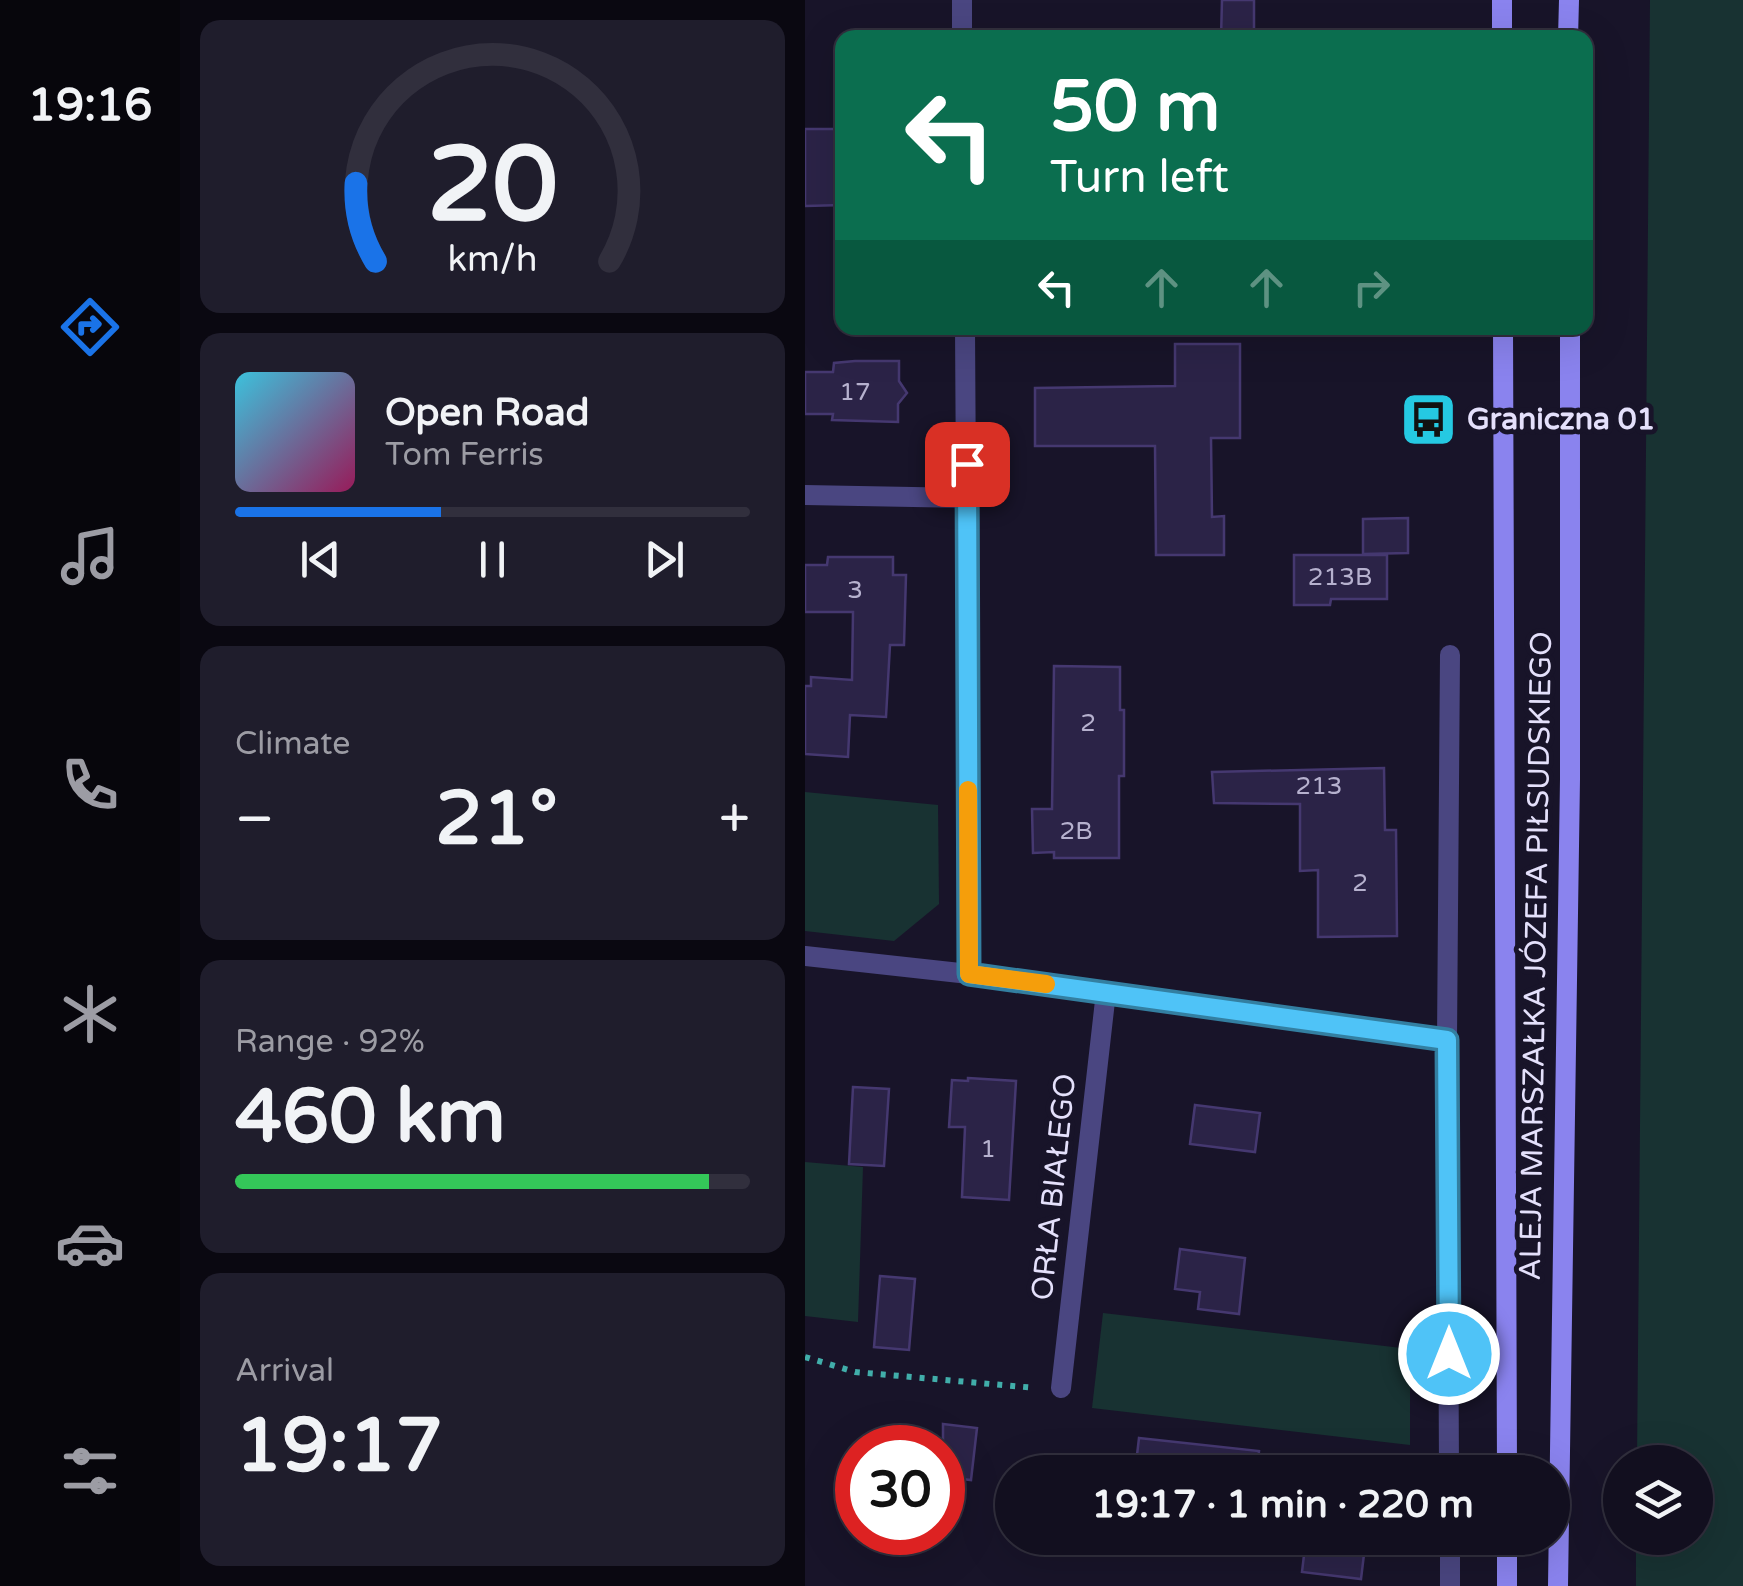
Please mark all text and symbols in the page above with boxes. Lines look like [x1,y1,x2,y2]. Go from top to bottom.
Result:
text: 50 m [1050,66,1220,150]
icon: left [885,70,1015,200]
text: 19:16 [28,79,152,133]
text: 20 [427,124,558,249]
text: Turn left [1050,151,1229,205]
text: km/h [448,238,537,281]
icon: left [1029,260,1084,315]
icon: ahead [1134,260,1189,315]
icon: ahead [1239,260,1294,315]
icon: right [1344,260,1399,315]
icon: directions [55,292,125,362]
house number: 17 [839,377,871,407]
bus stop icon: Graniczna 01 [1398,389,1458,449]
text: Open Road [385,390,590,436]
place label: Graniczna 01 [1467,401,1655,438]
pin [925,422,1010,507]
text: Tom Ferris [385,436,544,474]
icon: arrive [940,437,995,492]
icon: music [55,521,125,591]
icon: previous [293,532,348,587]
icon: pause [465,532,520,587]
icon: next [637,532,692,587]
house number: 213B [1308,562,1372,592]
house number: 3 [847,575,863,605]
street label: ALEJA MARSZAŁKA JÓZEFA PIŁSUDSKIEGO [1512,631,1560,1281]
house number: 2 [1080,708,1096,738]
text: Climate [235,725,350,763]
icon: phone [55,750,125,820]
house number: 213 [1295,771,1343,801]
text: 21° [435,774,558,864]
text: − [235,787,274,853]
text: + [719,787,750,853]
house number: 2B [1059,816,1093,846]
house number: 2 [1352,868,1368,898]
icon: climate [55,979,125,1049]
text: Range · 92% [235,1023,425,1061]
text: 460 km [235,1072,506,1162]
street label: ORŁA BIAŁEGO [1024,1072,1084,1302]
house number: 1 [980,1134,996,1164]
icon: car [55,1208,125,1278]
position arrow [1397,1302,1501,1406]
text: Arrival [235,1352,334,1390]
text: 19:17 [235,1401,443,1491]
speed limit sign: 30 [835,1425,965,1555]
icon: filters [55,1436,125,1506]
map controls [1603,1445,1713,1555]
button: layers [1603,1445,1713,1555]
text: 19:17 · 1 min · 220 m [1091,1482,1474,1528]

